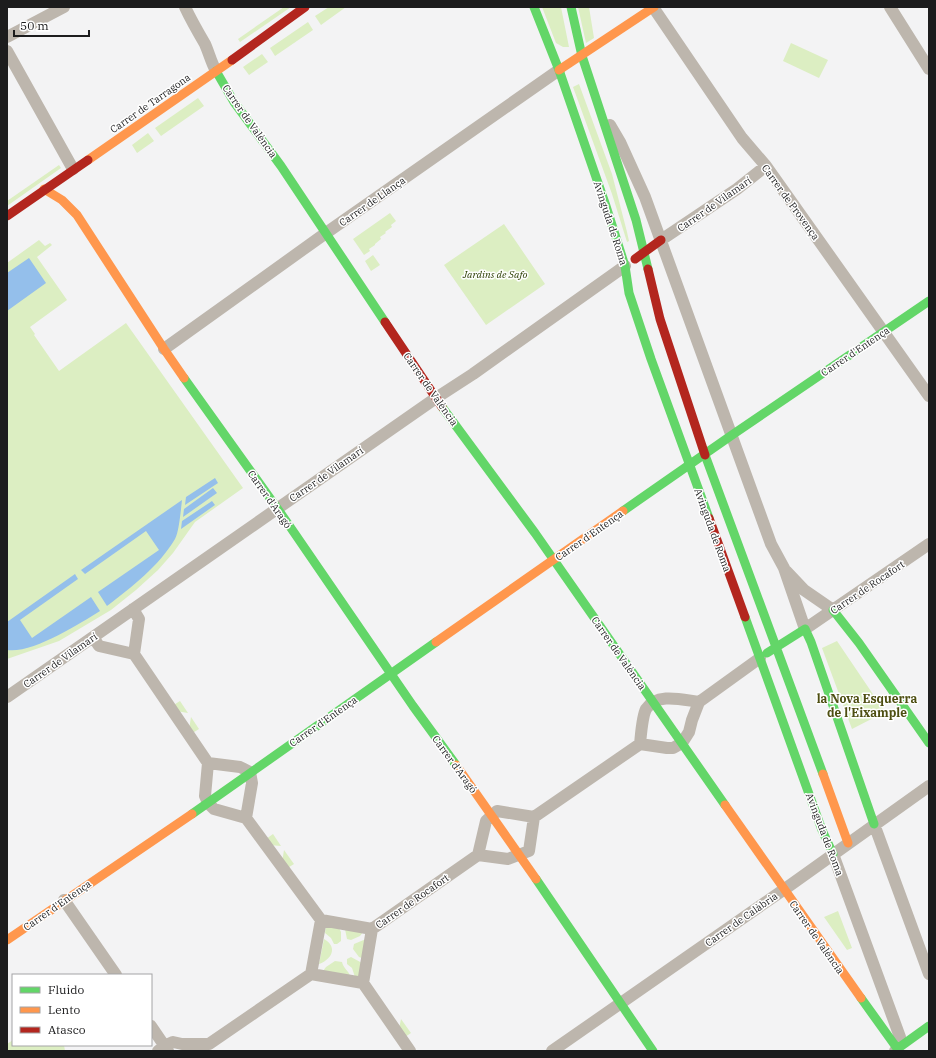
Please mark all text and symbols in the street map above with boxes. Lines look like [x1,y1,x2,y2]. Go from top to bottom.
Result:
scale bar [14,12,89,38]
text: 50 m [20,18,49,33]
street label: Carrer de Tarragona [108,70,193,136]
street label: Carrer de València [219,82,280,161]
street label: Carrer de Provença [759,162,823,243]
street label: Carrer de Llança [337,173,408,229]
street label: Carrer de Vilamarí [675,174,754,235]
street label: Avinguda de Roma [591,179,630,267]
park label: Jardins de Safo [462,268,527,281]
street label: Carrer d'Entença [818,323,893,379]
street label: Carrer de València [400,350,461,429]
street label: Carrer de Vilamarí [287,444,366,505]
street label: Carrer d'Aragó [245,468,295,531]
street label: Avinguda de Roma [691,487,734,574]
street label: Carrer d'Entença [553,507,626,564]
street label: Carrer de Rocafort [828,558,907,617]
street label: Carrer de València [588,614,649,693]
street label: Carrer de Vilamarí [21,630,100,691]
district label: la Nova Esquerra de l'Eixample [817,691,917,720]
street label: Carrer d'Entença [287,693,360,750]
street label: Carrer d'Aragó [429,733,480,796]
street label: Avinguda de Roma [803,791,847,878]
street label: Carrer de Rocafort [373,871,452,932]
street label: Carrer d'Entença [21,877,94,934]
street label: Carrer de Calàbria [702,889,781,949]
street label: Carrer de València [786,898,847,977]
legend [12,974,152,1046]
text: Fluido [48,982,85,997]
text: Lento [48,1002,80,1017]
text: Atasco [48,1022,86,1037]

